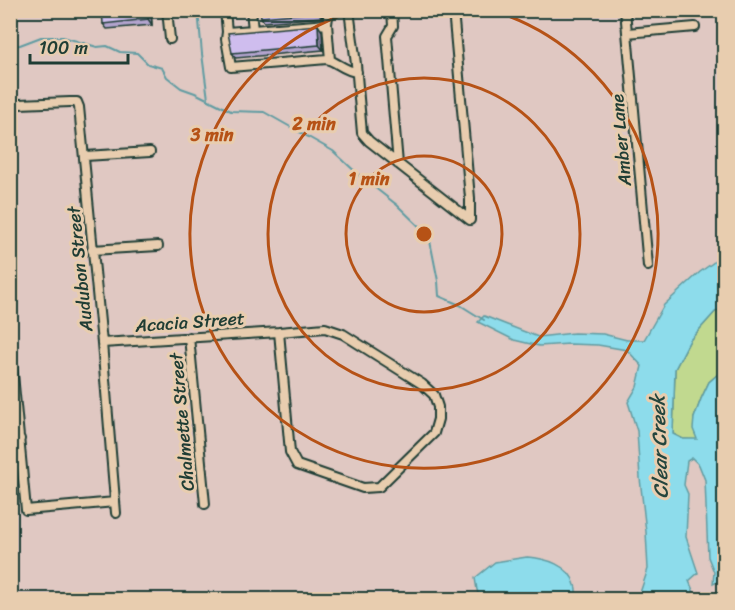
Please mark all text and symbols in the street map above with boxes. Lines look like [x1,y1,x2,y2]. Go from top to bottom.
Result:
scale bar [30,27,128,65]
text: 100 m [39,32,88,64]
street label: Amber Lane [601,92,641,188]
text: 2 min [291,108,336,140]
text: 3 min [189,119,234,151]
text: 1 min [349,163,390,195]
street label: Audubon Street [57,204,103,334]
centre of rings [414,224,434,244]
street label: Acacia Street [133,302,246,342]
street label: Chalmette Street [160,351,204,492]
water label: Clear Creek [640,392,679,499]

